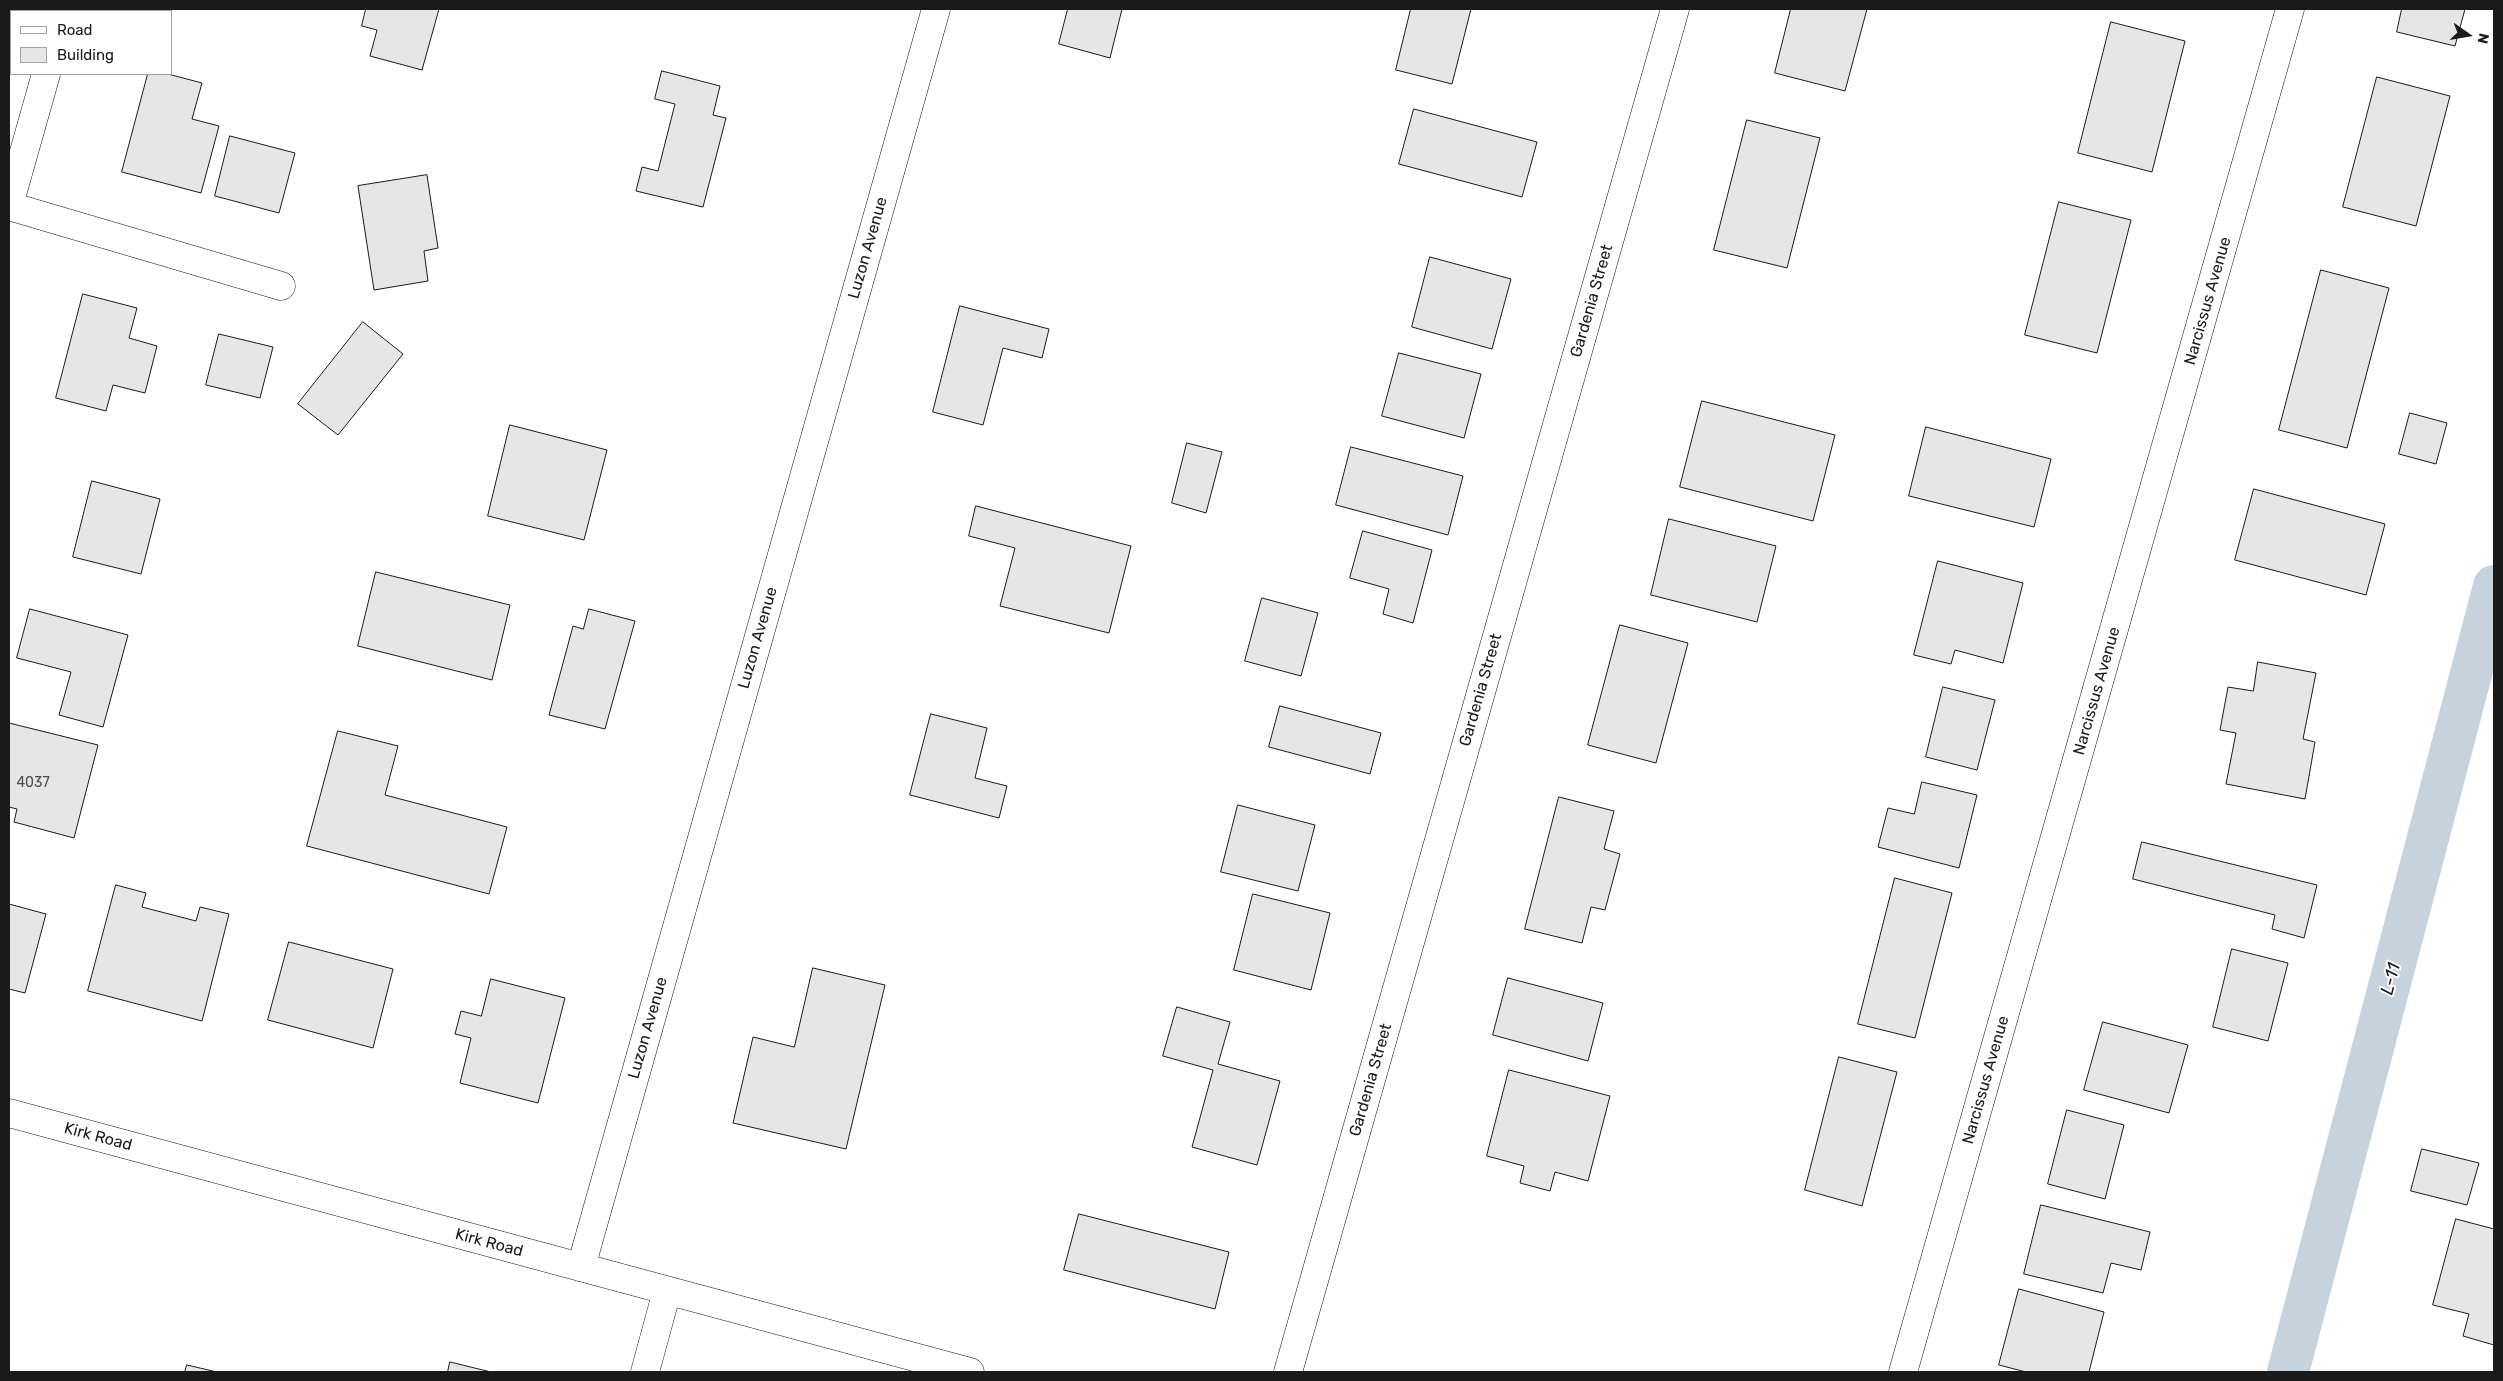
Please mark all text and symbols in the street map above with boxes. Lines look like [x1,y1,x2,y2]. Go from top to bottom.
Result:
legend [10,10,172,75]
north arrow [2443,10,2493,60]
text: Road [57,21,93,39]
text: N [2474,32,2493,45]
text: Building [57,46,114,64]
street label: Luzon Avenue [844,195,892,301]
street label: Narcissus Avenue [2180,235,2236,367]
street label: Gardenia Street [1567,242,1617,360]
street label: Luzon Avenue [734,585,782,691]
street label: Narcissus Avenue [2069,625,2125,757]
street label: Gardenia Street [1456,631,1506,749]
house number: 4037 [16,775,50,791]
water label: L-11 [2376,961,2406,997]
street label: Luzon Avenue [624,975,672,1081]
street label: Narcissus Avenue [1958,1014,2014,1146]
street label: Gardenia Street [1346,1021,1396,1139]
street label: Kirk Road [62,1119,134,1155]
street label: Kirk Road [453,1225,525,1261]

